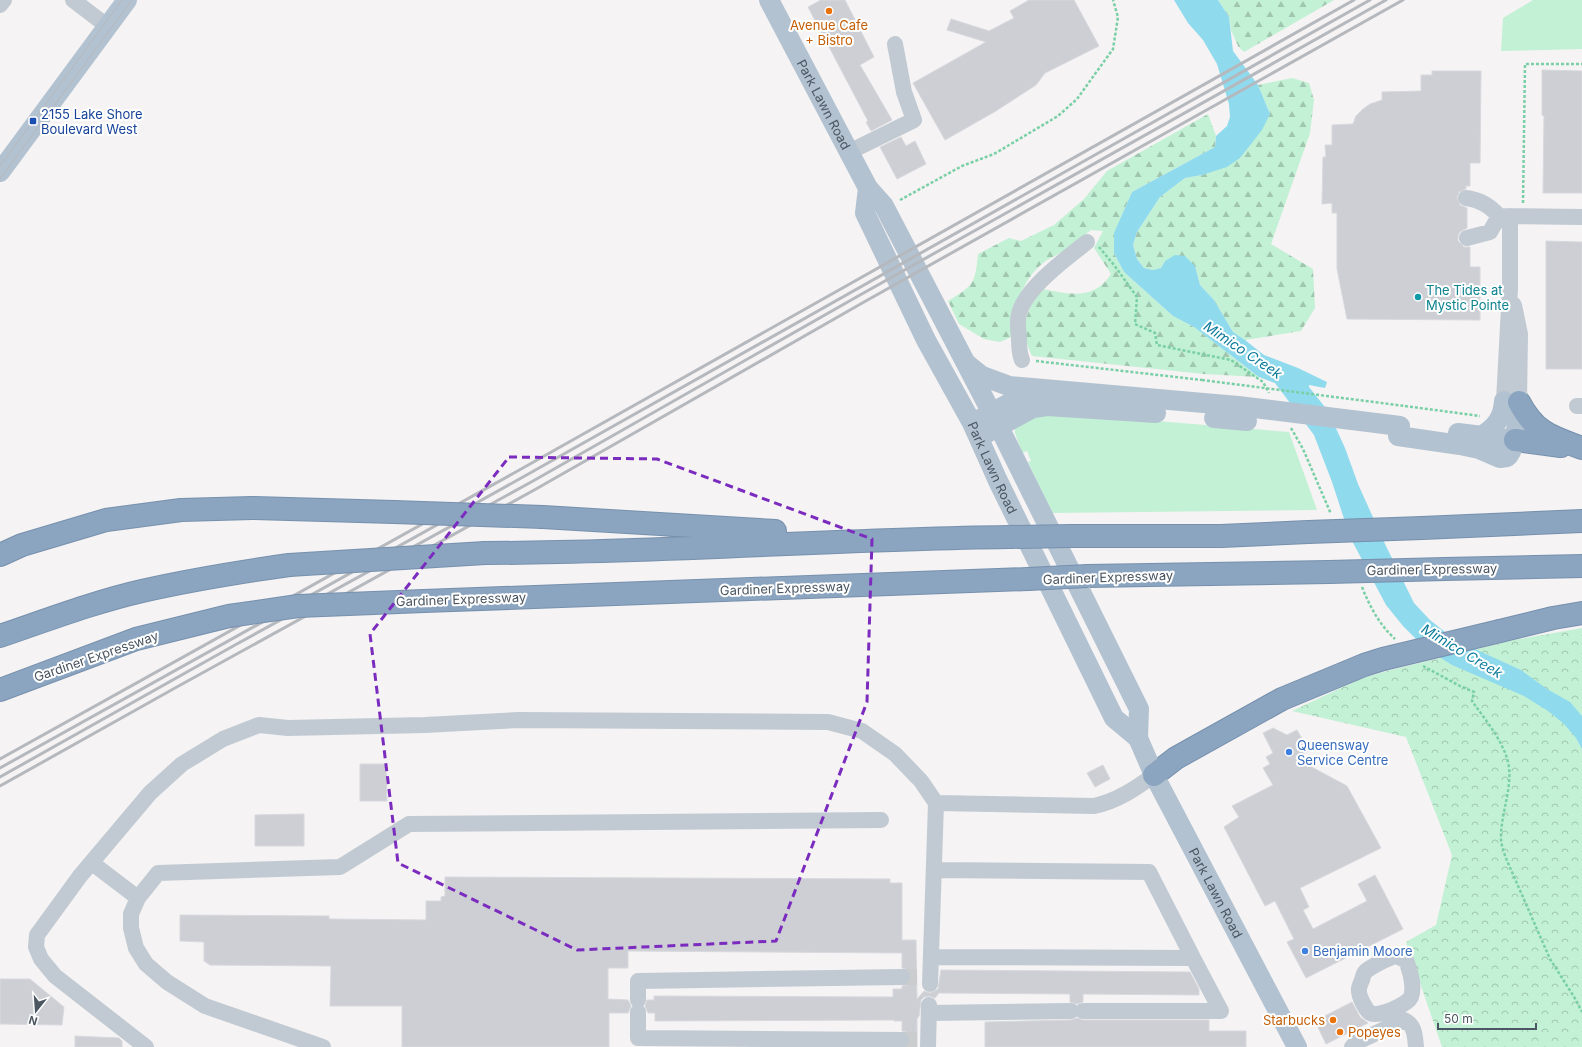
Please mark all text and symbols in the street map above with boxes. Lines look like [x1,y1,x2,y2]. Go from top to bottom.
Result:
marker: Avenue Cafe + Bistro [824,6,834,16]
place label: Avenue Cafe + Bistro [790,17,868,48]
street label: Park Lawn Road [794,57,854,152]
place label: 2155 Lake Shore Boulevard West [41,106,143,137]
marker: 2155 Lake Shore Boulevard West [28,116,38,126]
place label: The Tides at Mystic Pointe [1426,282,1509,313]
marker: The Tides at Mystic Pointe [1413,292,1423,302]
water label: Mimico Creek [1201,317,1286,382]
street label: Park Lawn Road [964,419,1021,516]
street label: Gardiner Expressway [1367,560,1497,578]
street label: Gardiner Expressway [1043,567,1173,587]
street label: Gardiner Expressway [720,578,850,598]
street label: Gardiner Expressway [396,589,526,609]
water label: Mimico Creek [1419,620,1506,681]
street label: Gardiner Expressway [32,627,160,685]
place label: Queensway Service Centre [1297,737,1388,768]
marker: Queensway Service Centre [1284,747,1294,757]
street label: Park Lawn Road [1186,845,1246,941]
place label: Benjamin Moore [1313,943,1413,959]
marker: Benjamin Moore [1300,946,1310,956]
north arrow [16,991,56,1031]
scale bar [1438,1005,1536,1031]
text: 50 m [1444,1011,1473,1026]
place label: Starbucks [1263,1012,1325,1028]
text: N [27,1013,39,1028]
marker: Starbucks [1328,1015,1338,1025]
place label: Popeyes [1348,1024,1401,1040]
marker: Popeyes [1335,1027,1345,1037]

